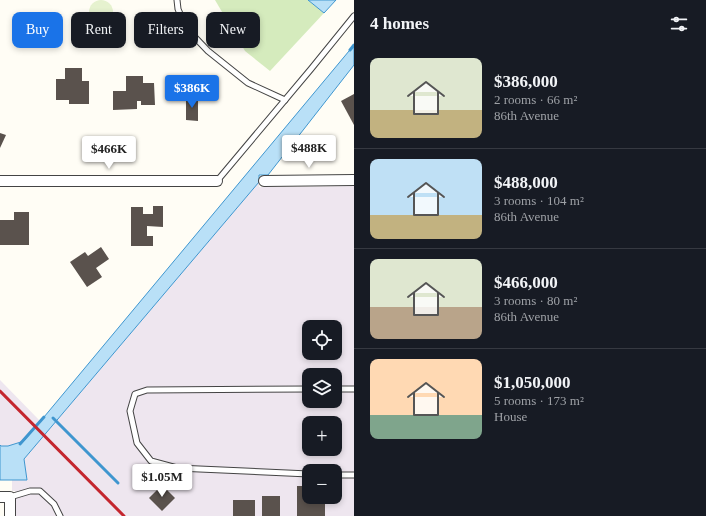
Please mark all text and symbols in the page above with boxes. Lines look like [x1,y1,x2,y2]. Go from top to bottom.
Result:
chip: Buy [12,12,63,48]
chip: Rent [71,12,126,48]
chip: Filters [134,12,198,48]
chip: New [206,12,260,48]
icon: filters [668,13,690,35]
text: 4 homes [370,14,429,33]
text: $386,000 [494,72,558,91]
icon: home [402,74,450,122]
pin: $386K [164,75,220,109]
text: $386K [174,80,210,95]
text: 2 rooms · 66 m² [494,92,577,107]
text: 86th Avenue [494,108,559,123]
pin: $488K [281,135,337,169]
pin: $466K [81,136,137,170]
text: $488K [291,140,327,155]
text: $466K [91,141,127,156]
text: $488,000 [494,173,558,192]
icon: home [402,175,450,223]
text: 3 rooms · 104 m² [494,193,584,208]
text: 86th Avenue [494,209,559,224]
text: $466,000 [494,273,558,292]
icon: home [402,275,450,323]
text: 3 rooms · 80 m² [494,293,577,308]
text: 86th Avenue [494,309,559,324]
map controls [302,320,342,504]
button: locate [302,320,342,360]
button: layers [302,368,342,408]
text: $1,050,000 [494,373,571,392]
icon: home [402,375,450,423]
text: 5 rooms · 173 m² [494,393,584,408]
text: House [494,409,527,424]
button: + [302,416,342,456]
pin: $1.05M [129,464,195,498]
button: − [302,464,342,504]
text: $1.05M [141,469,183,484]

